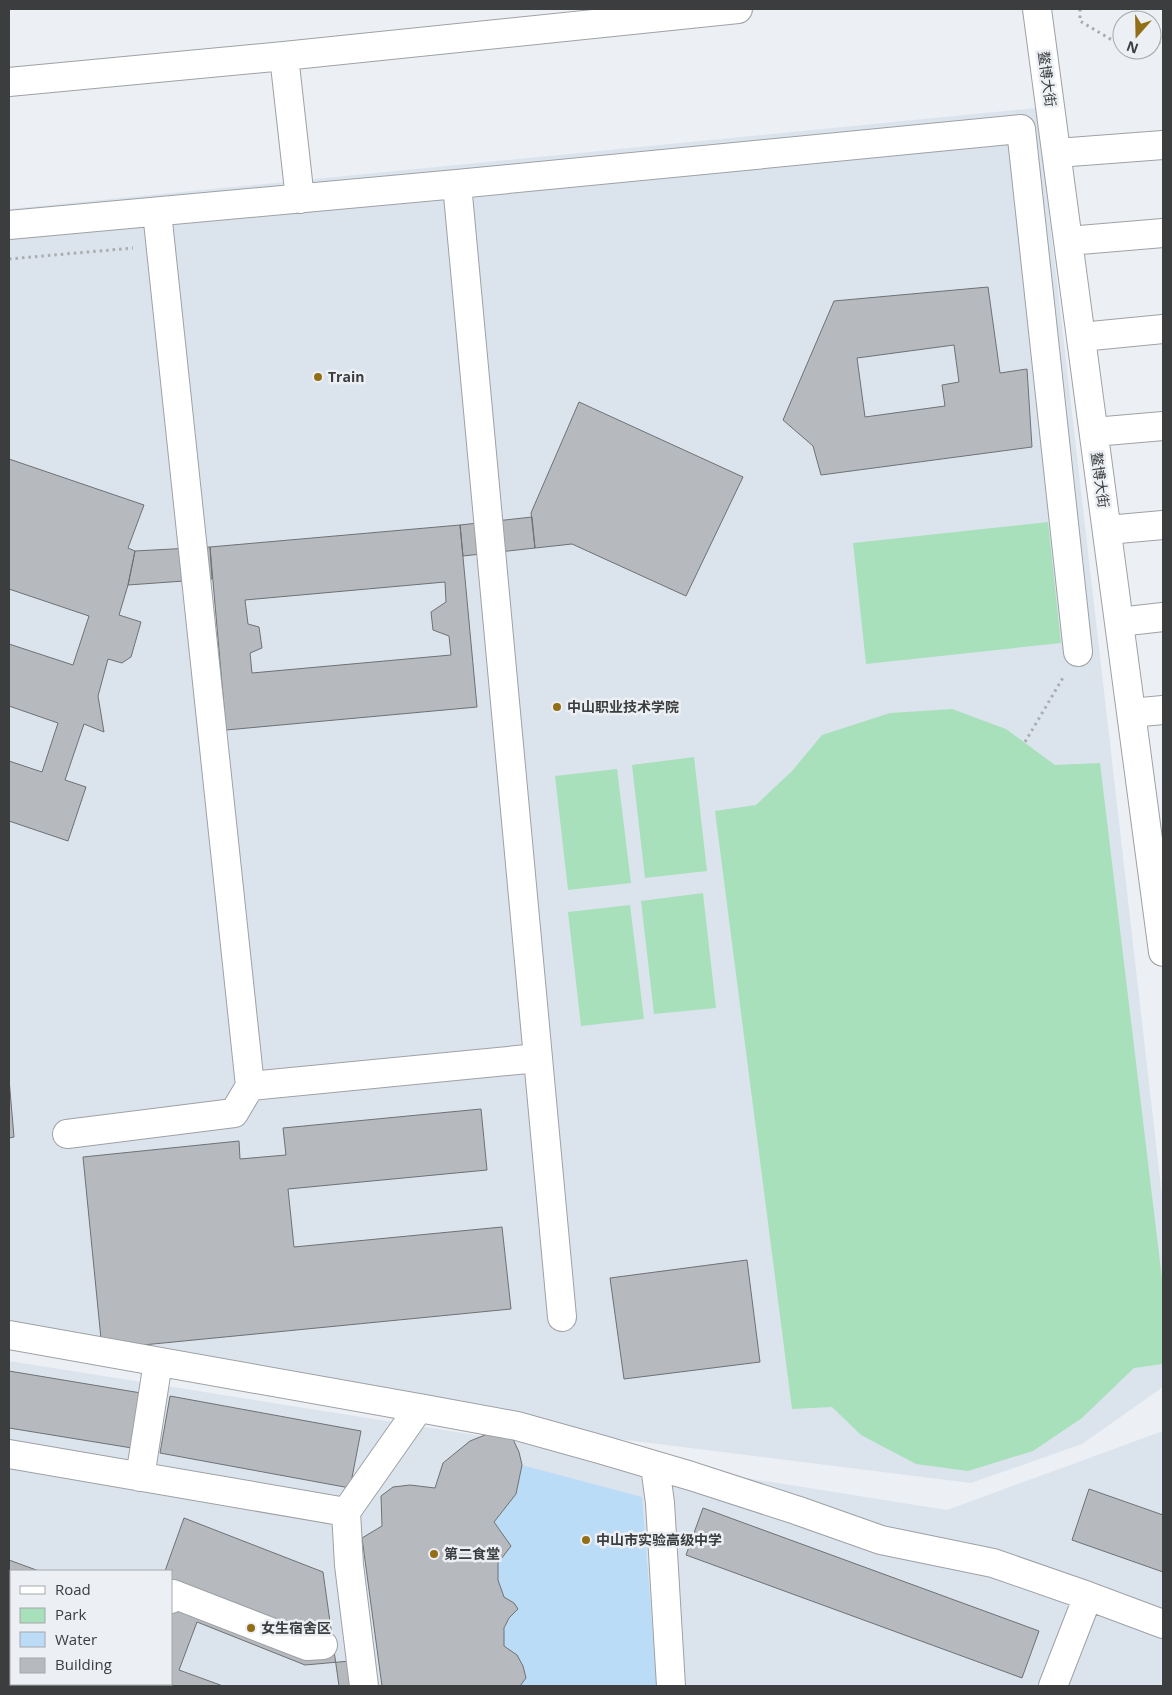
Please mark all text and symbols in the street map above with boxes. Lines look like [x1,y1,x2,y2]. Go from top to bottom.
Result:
north arrow [1112,10,1162,60]
text: N [1124,37,1141,59]
street label: 鳌博大街 [1034,50,1061,108]
place label: Train [328,367,364,386]
marker: Train [312,371,324,383]
street label: 鳌博大街 [1087,451,1114,509]
place label: 中山职业技术学院 [567,697,679,716]
marker: 中山职业技术学院 [551,701,563,713]
place label: 中山市实验高级中学 [596,1530,722,1549]
marker: 中山市实验高级中学 [580,1534,592,1546]
place label: 第二食堂 [444,1544,500,1563]
marker: 第二食堂 [428,1548,440,1560]
legend [10,1570,172,1685]
text: Road [55,1579,91,1599]
text: Park [55,1604,86,1624]
place label: 女生宿舍区 [261,1618,331,1637]
marker: 女生宿舍区 [245,1622,257,1634]
text: Water [55,1629,97,1649]
text: Building [55,1654,112,1674]

